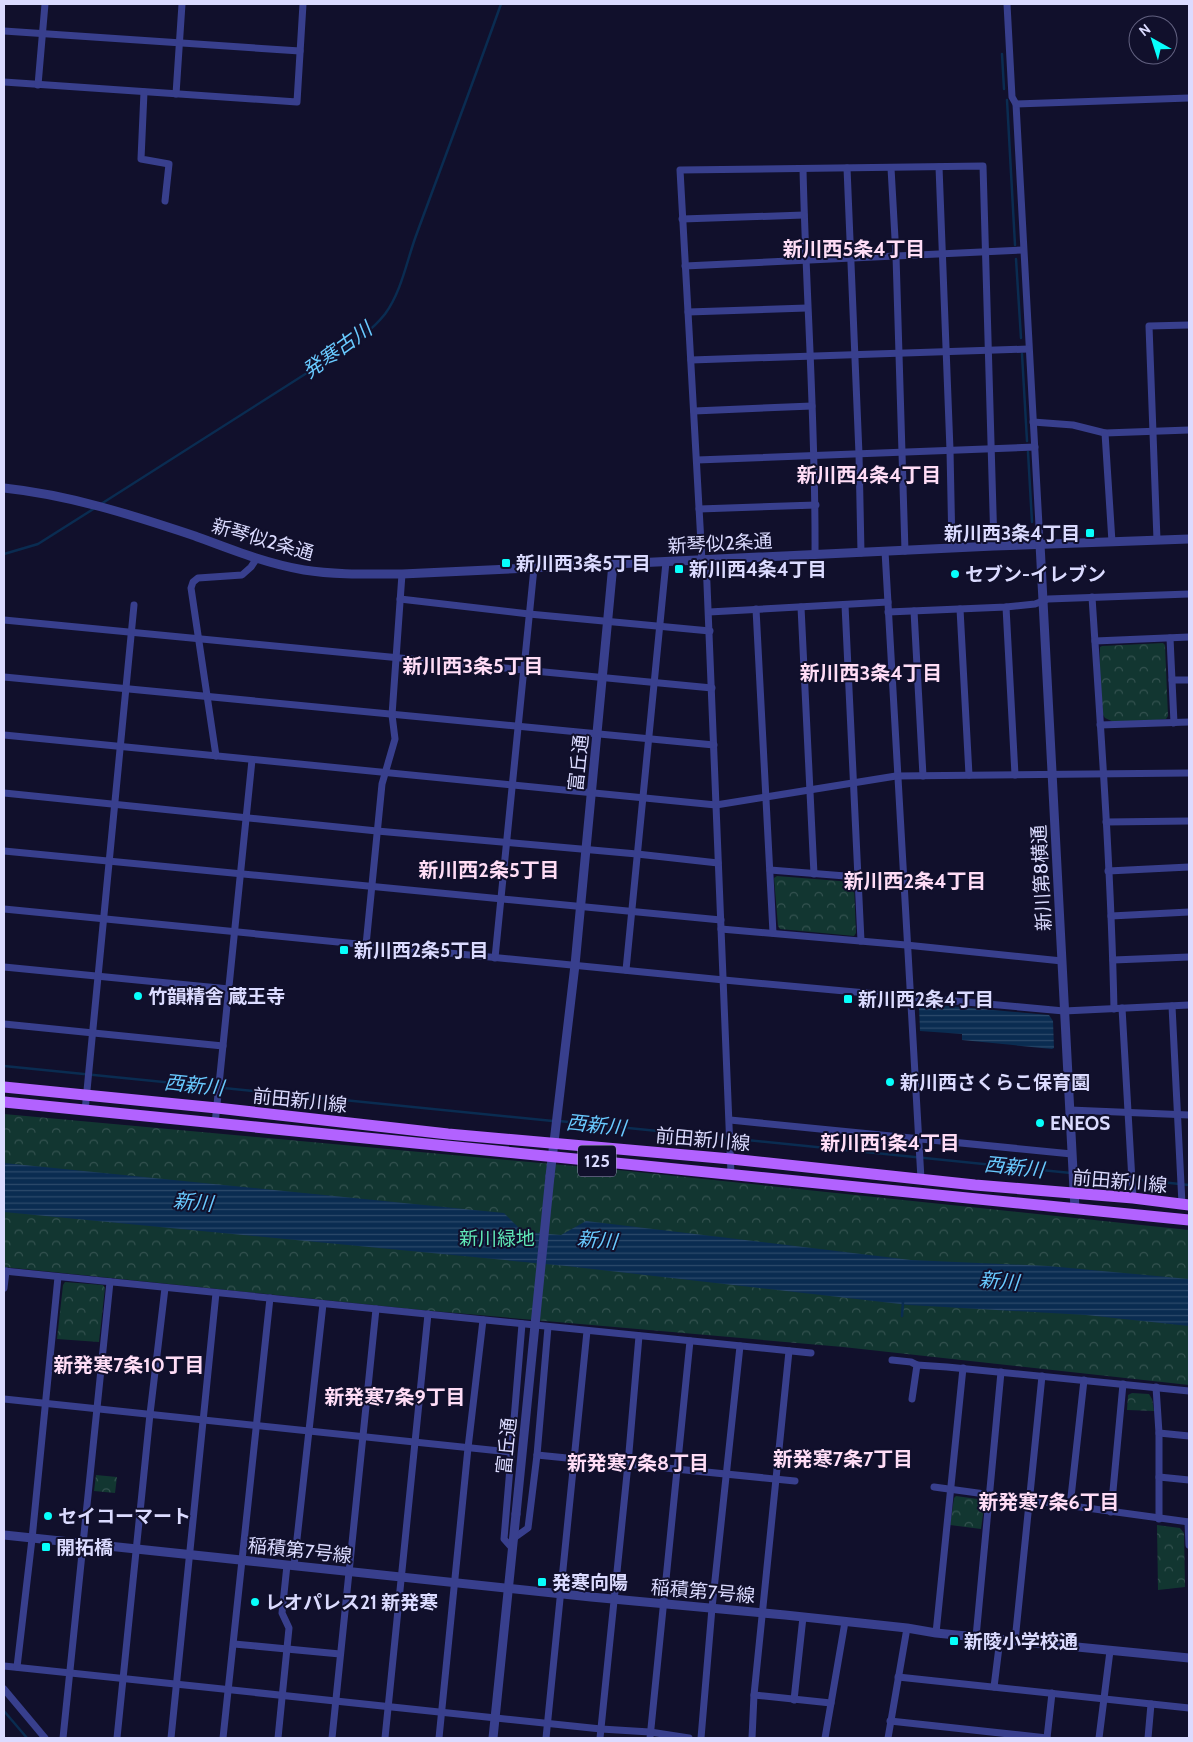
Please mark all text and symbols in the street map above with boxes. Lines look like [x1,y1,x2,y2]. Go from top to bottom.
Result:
north arrow [1128,15,1178,65]
text: N [1135,20,1154,40]
district label: 新川西5条4丁目 [782,237,926,261]
water label: 発寒古川 [298,316,378,383]
district label: 新川西4条4丁目 [797,463,941,487]
street label: 新琴似2条通 [209,514,316,565]
place label: 新川西3条4丁目 [944,522,1080,545]
marker: 新川西3条4丁目 [1084,527,1096,539]
street label: 新琴似2条通 [667,529,773,558]
place label: 新川西3条5丁目 [516,552,650,575]
marker: 新川西3条5丁目 [500,557,512,569]
place label: 新川西4条4丁目 [689,558,827,581]
marker: 新川西4条4丁目 [673,563,685,575]
place label: セブン-イレブン [965,563,1106,586]
marker: セブン-イレブン [949,568,961,580]
district label: 新川西3条5丁目 [402,654,544,678]
district label: 新川西3条4丁目 [799,661,943,685]
street label: 富丘通 [564,733,593,793]
street label: 新川第8横通 [1027,824,1056,932]
district label: 新川西2条5丁目 [418,858,560,882]
district label: 新川西2条4丁目 [844,869,987,893]
place label: 新川西2条5丁目 [354,939,488,962]
marker: 新川西2条5丁目 [338,944,350,956]
place label: 竹韻精舎 蔵王寺 [148,985,285,1008]
place label: 新川西2条4丁目 [858,988,994,1011]
marker: 竹韻精舎 蔵王寺 [132,990,144,1002]
marker: 新川西2条4丁目 [842,993,854,1005]
water label: 西新川 [163,1070,227,1100]
place label: 新川西さくらこ保育園 [900,1071,1090,1094]
marker: 新川西さくらこ保育園 [884,1076,896,1088]
street label: 前田新川線 [251,1084,348,1117]
water label: 西新川 [565,1110,629,1140]
place label: ENEOS [1050,1112,1110,1135]
marker: ENEOS [1034,1117,1046,1129]
street label: 前田新川線 [655,1124,751,1155]
district label: 新川西1条4丁目 [820,1131,960,1155]
road number: 125 [578,1146,616,1176]
water label: 西新川 [983,1152,1047,1182]
street label: 前田新川線 [1072,1166,1168,1197]
water label: 新川 [172,1188,216,1216]
water label: 新川 [576,1226,620,1254]
park label: 新川緑地 [459,1227,535,1250]
water label: 新川 [978,1267,1022,1295]
district label: 新発寒7条10丁目 [53,1353,205,1377]
district label: 新発寒7条9丁目 [324,1385,466,1409]
street label: 富丘通 [492,1416,521,1476]
district label: 新発寒7条7丁目 [773,1447,913,1471]
district label: 新発寒7条8丁目 [567,1451,709,1475]
district label: 新発寒7条6丁目 [978,1490,1120,1514]
place label: セイコーマート [58,1505,191,1528]
marker: セイコーマート [42,1510,54,1522]
street label: 稲積第7号線 [247,1534,353,1567]
place label: 開拓橋 [56,1536,113,1559]
marker: 開拓橋 [40,1541,52,1553]
place label: 発寒向陽 [552,1571,628,1594]
street label: 稲積第7号線 [650,1575,756,1608]
marker: 発寒向陽 [536,1576,548,1588]
place label: レオパレス21 新発寒 [265,1591,438,1614]
marker: レオパレス21 新発寒 [249,1596,261,1608]
place label: 新陵小学校通 [964,1630,1078,1653]
marker: 新陵小学校通 [948,1635,960,1647]

